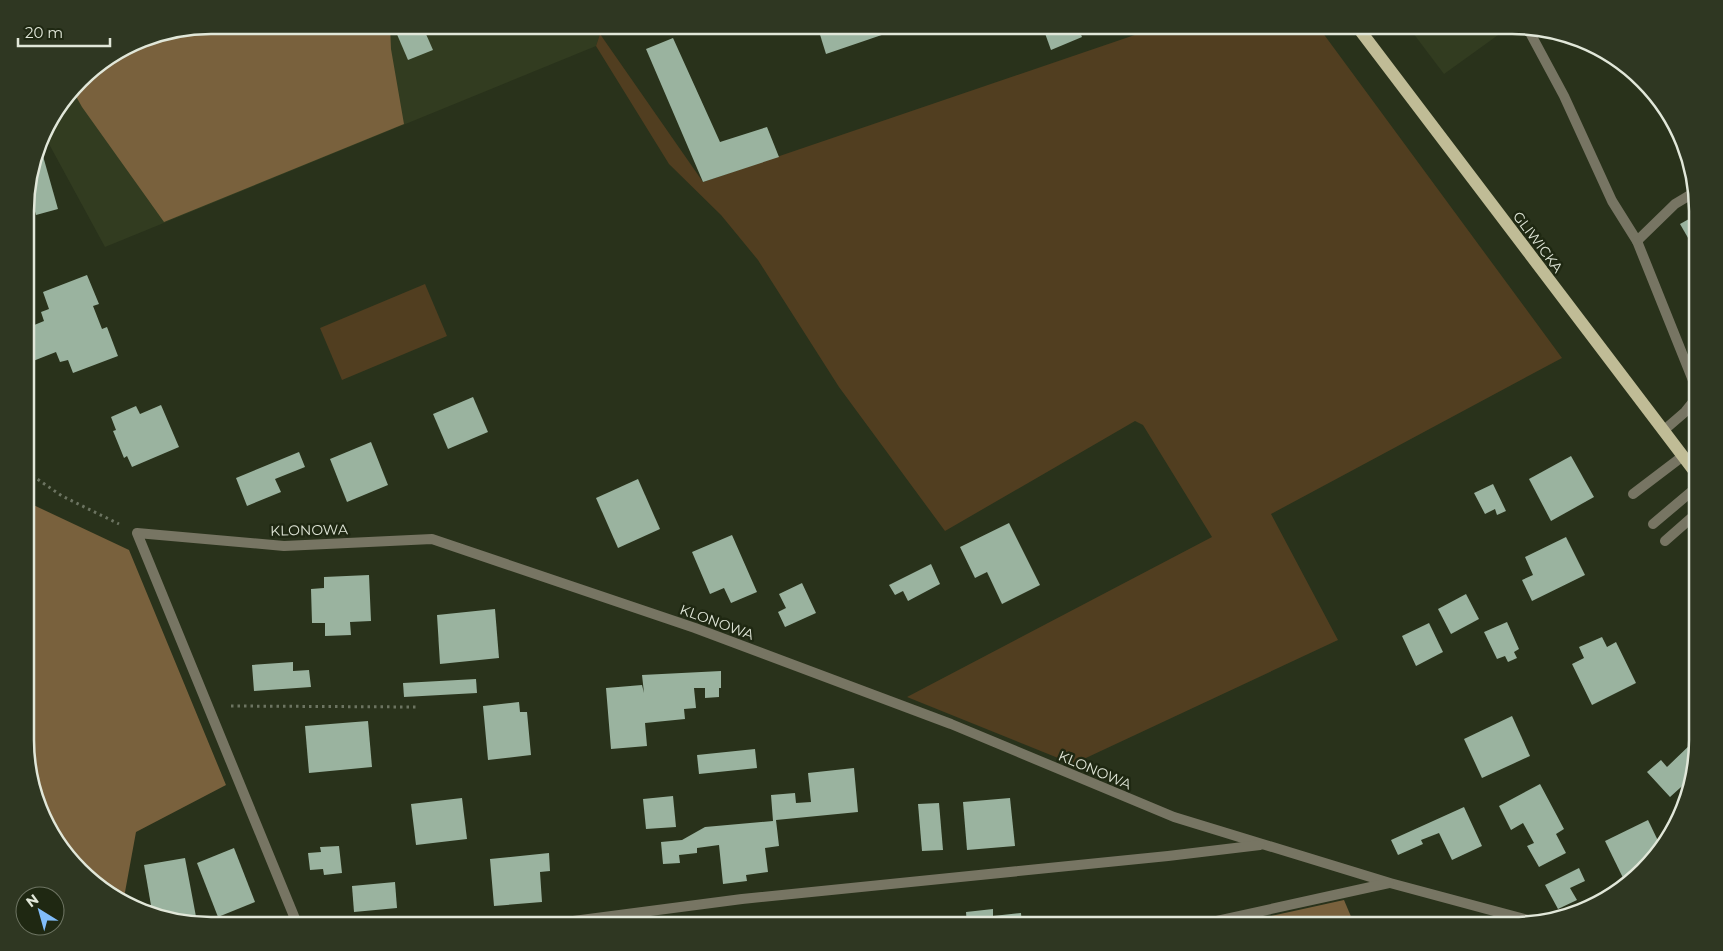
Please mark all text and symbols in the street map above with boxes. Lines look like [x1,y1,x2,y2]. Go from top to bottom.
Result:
scale bar [18,15,110,47]
text: 20 m [25,23,63,42]
street label: GLIWICKA [1509,208,1567,277]
street label: KLONOWA [270,520,349,540]
street label: KLONOWA [677,600,757,644]
street label: KLONOWA [1056,747,1135,794]
north arrow [15,886,65,936]
text: N [22,890,42,911]

